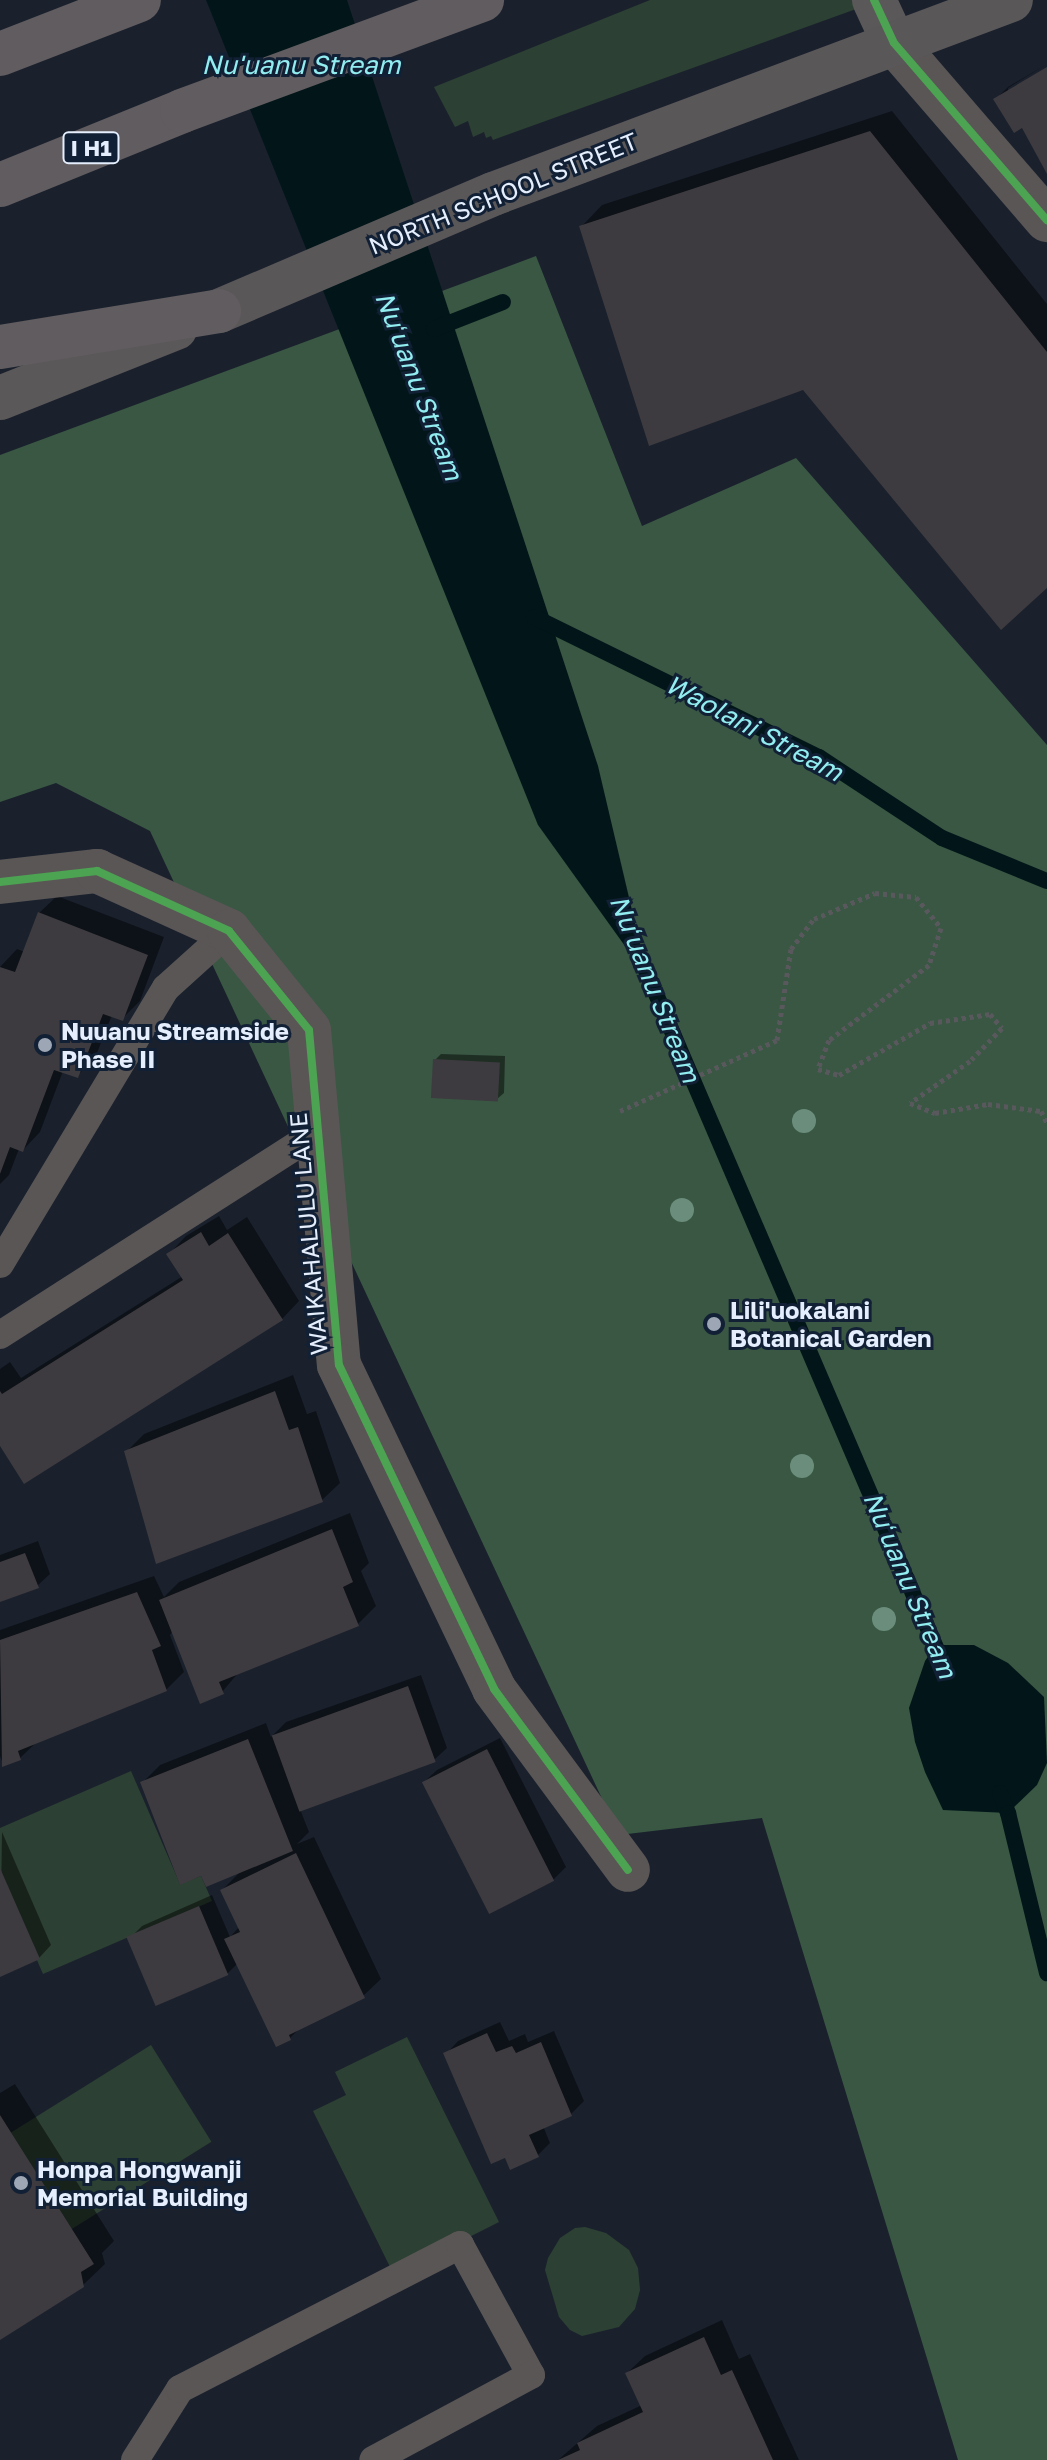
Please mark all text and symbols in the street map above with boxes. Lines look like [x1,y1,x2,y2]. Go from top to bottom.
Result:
water label: Nu'uanu Stream [201,49,401,81]
street label: NORTH SCHOOL STREET [365,126,641,260]
road number: I H1 [61,130,121,166]
water label: Nuʻuanu Stream [369,287,469,485]
water label: Waolani Stream [660,668,848,788]
water label: Nuʻuanu Stream [603,891,707,1087]
place label: Nuuanu Streamside Phase II [61,1017,289,1073]
marker: Nuuanu Streamside Phase II [36,1036,54,1054]
street label: WAIKAHALULU LANE [283,1112,333,1356]
place label: Lili'uokalani Botanical Garden [730,1296,932,1352]
marker: Lili'uokalani Botanical Garden [705,1315,723,1333]
water label: Nuʻuanu Stream [857,1487,963,1683]
place label: Honpa Hongwanji Memorial Building [37,2155,248,2211]
marker: Honpa Hongwanji Memorial Building [12,2174,30,2192]

